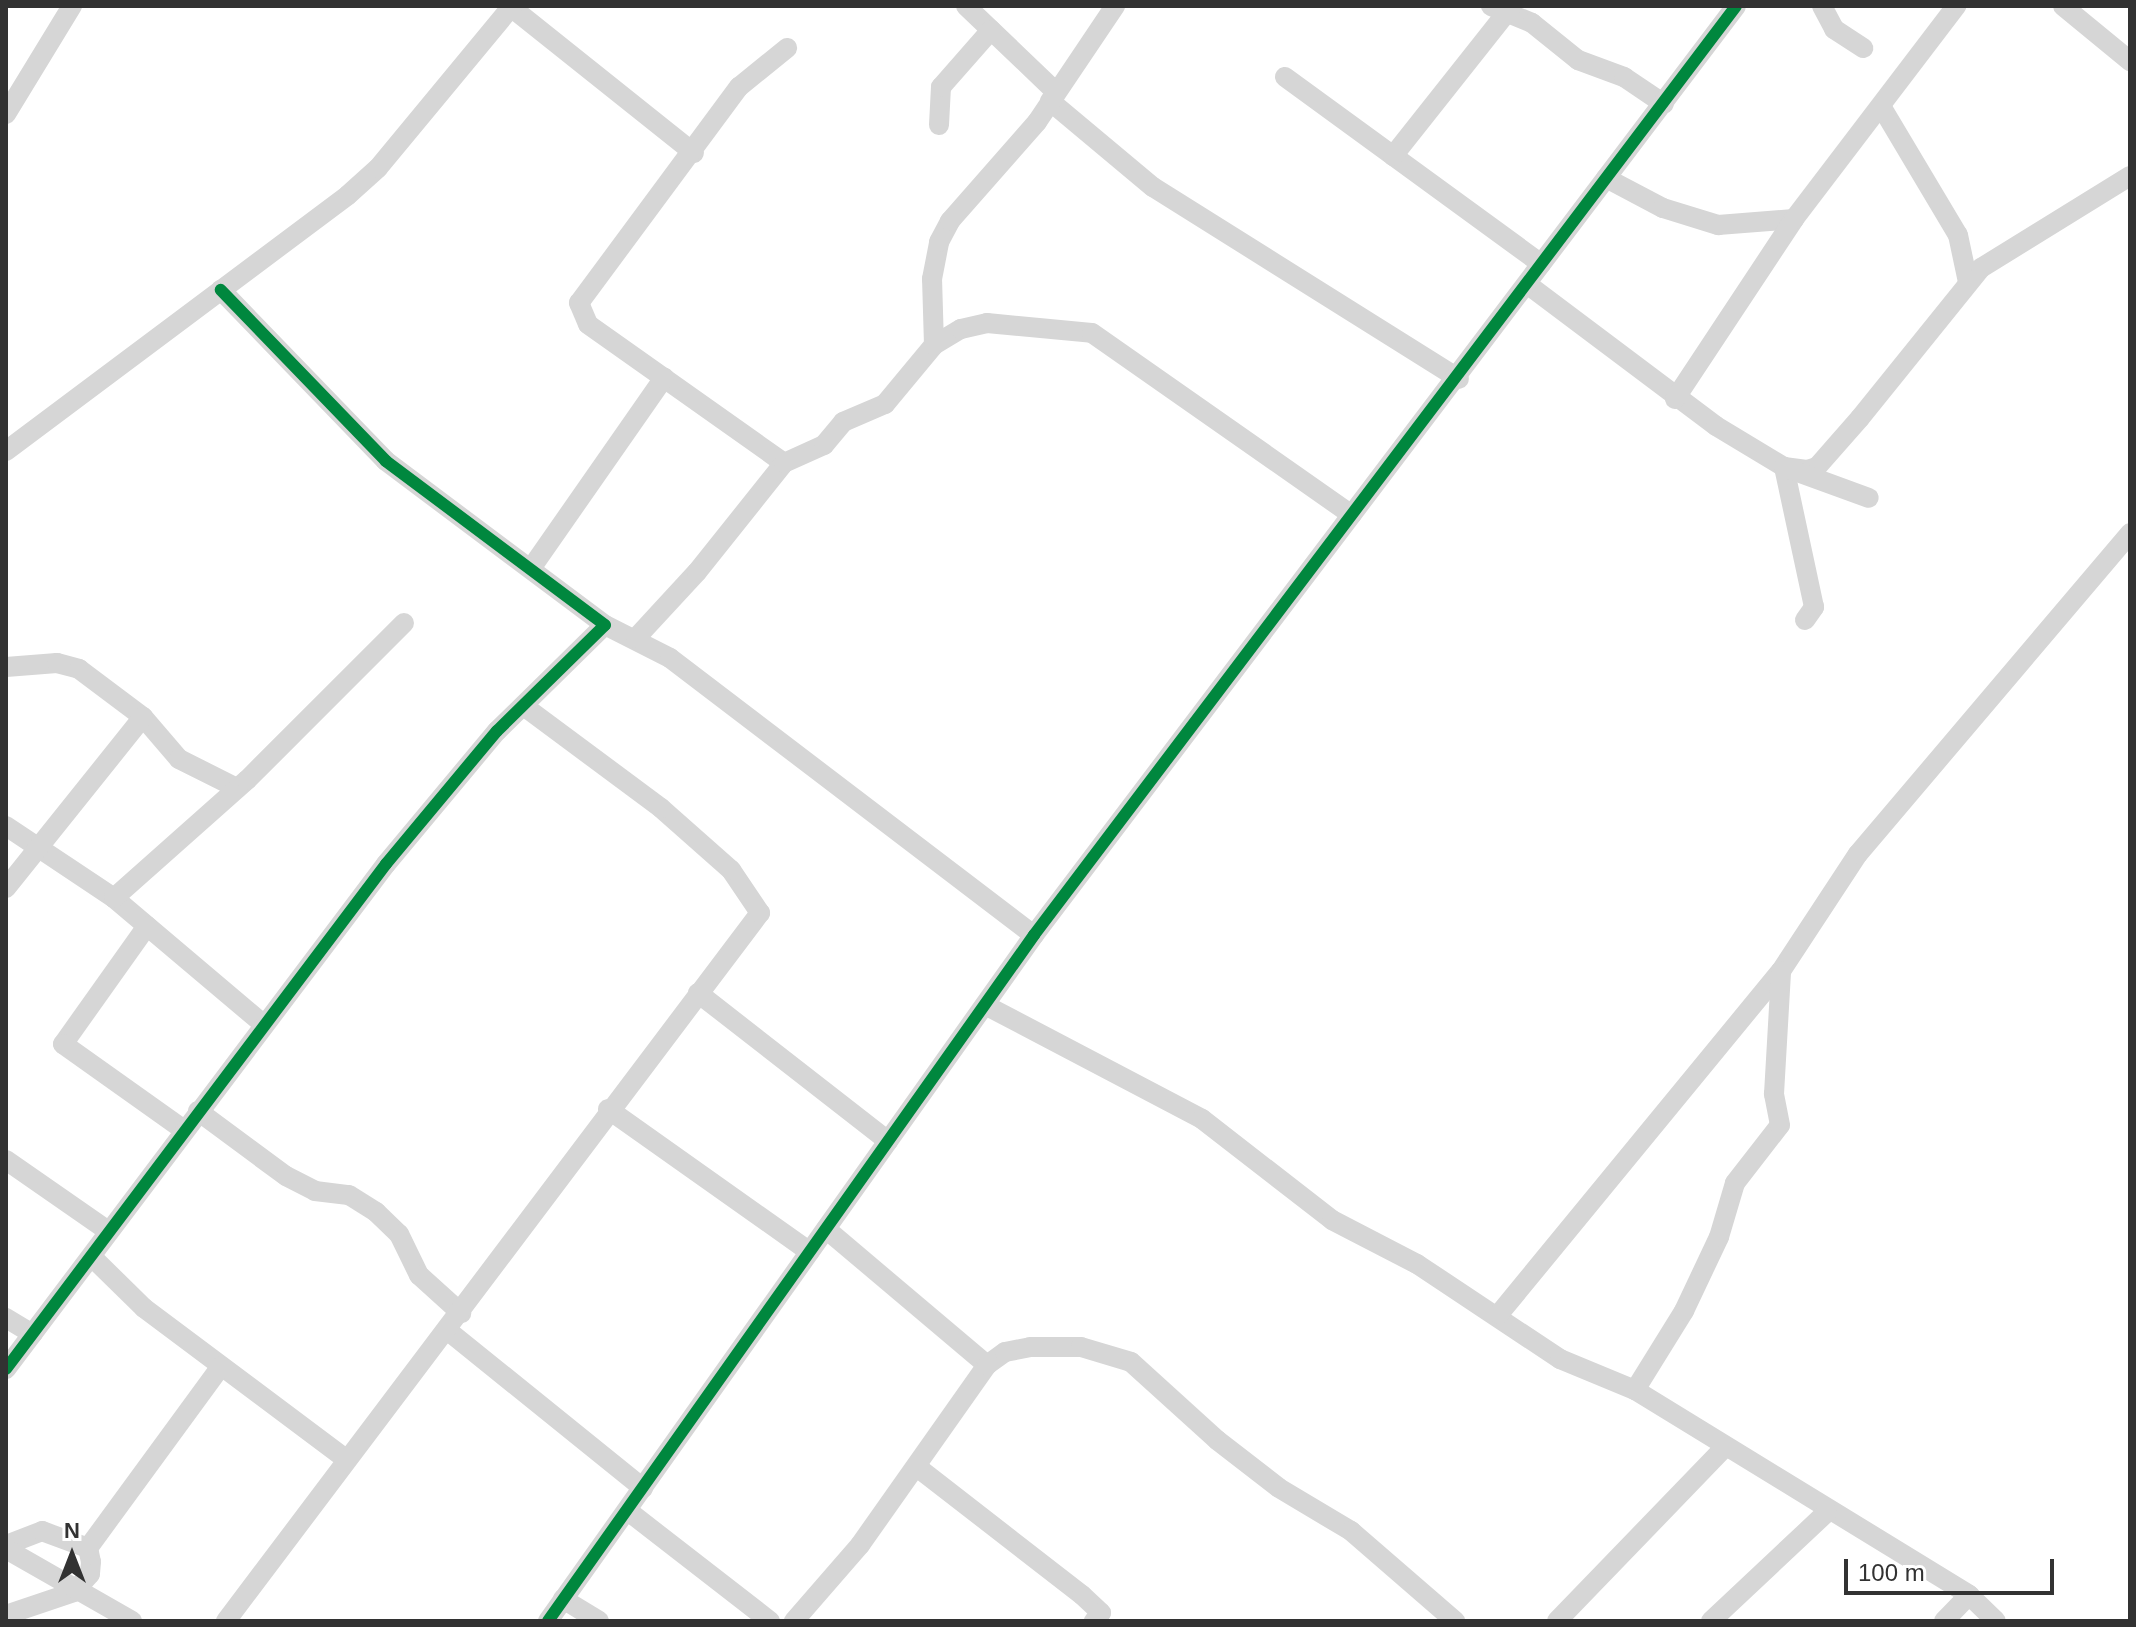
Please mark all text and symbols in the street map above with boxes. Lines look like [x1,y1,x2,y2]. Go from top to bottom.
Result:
north arrow [32,1515,112,1595]
text: N [64,1518,80,1543]
scale bar [1848,1543,2058,1593]
text: 100 m [1858,1559,1925,1586]

